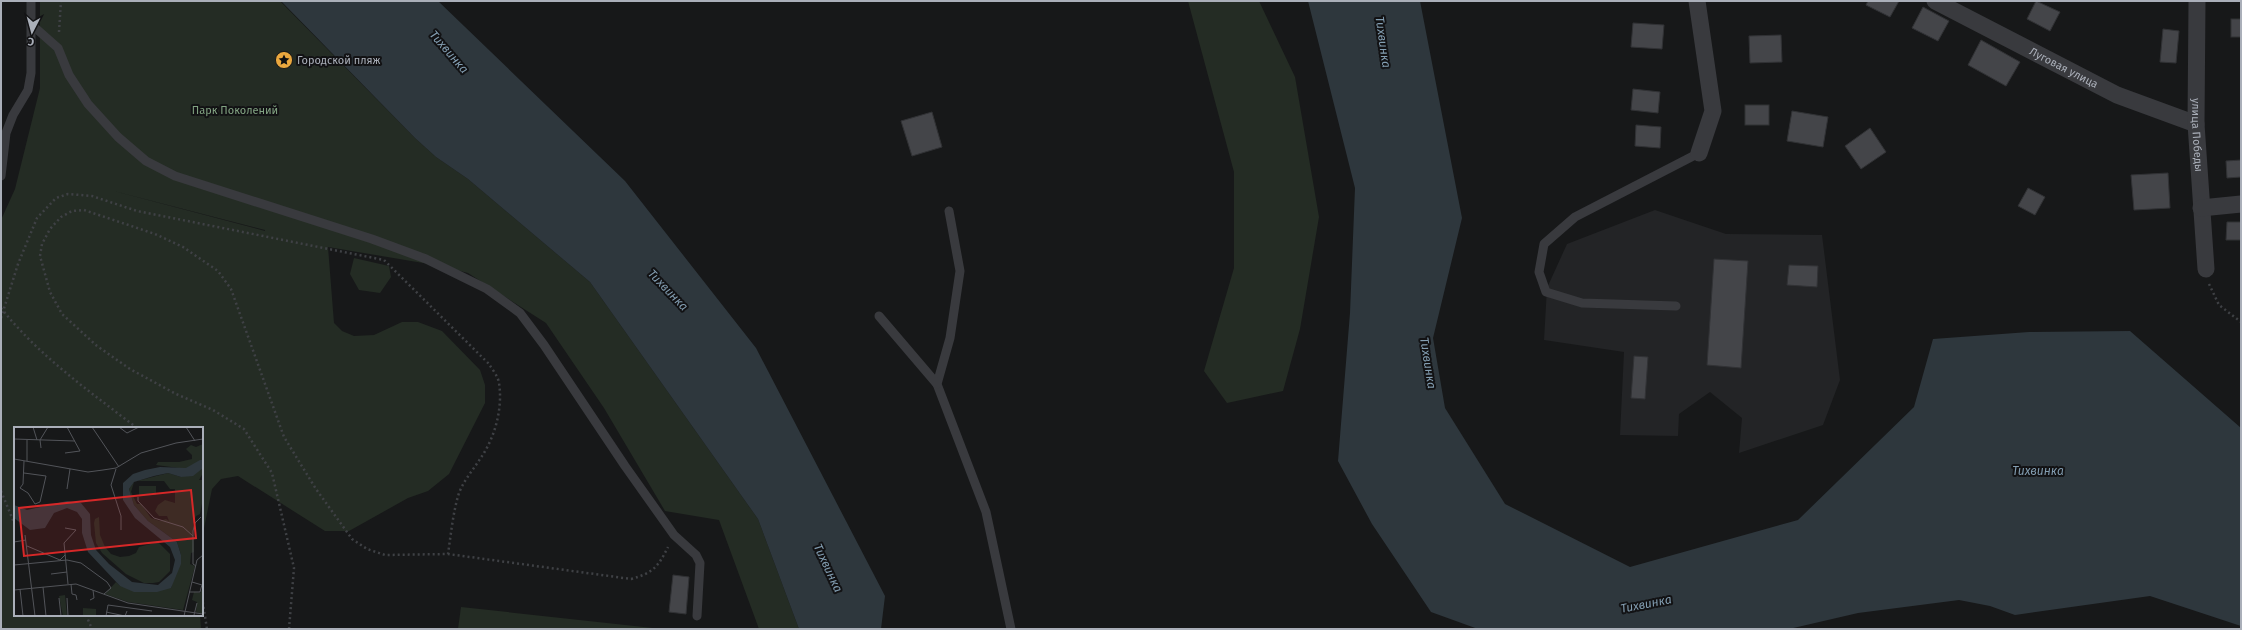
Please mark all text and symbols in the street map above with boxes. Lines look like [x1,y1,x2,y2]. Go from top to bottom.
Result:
north arrow [12,12,52,52]
water label: Тихвинка [1372,15,1394,69]
water label: Тихвинка [427,28,471,76]
text: С [27,35,35,48]
street label: Луговая улица [2027,45,2100,91]
place icon: Городской пляж [274,50,294,70]
place label: Городской пляж [297,54,381,67]
street label: улица Победы [2189,98,2205,172]
park label: Парк Поколений [192,104,278,117]
water label: Тихвинка [645,267,691,314]
water label: Тихвинка [1417,336,1439,390]
inset map [14,427,203,616]
water label: Тихвинка [2012,464,2064,478]
water label: Тихвинка [811,542,845,595]
water label: Тихвинка [1619,592,1673,616]

